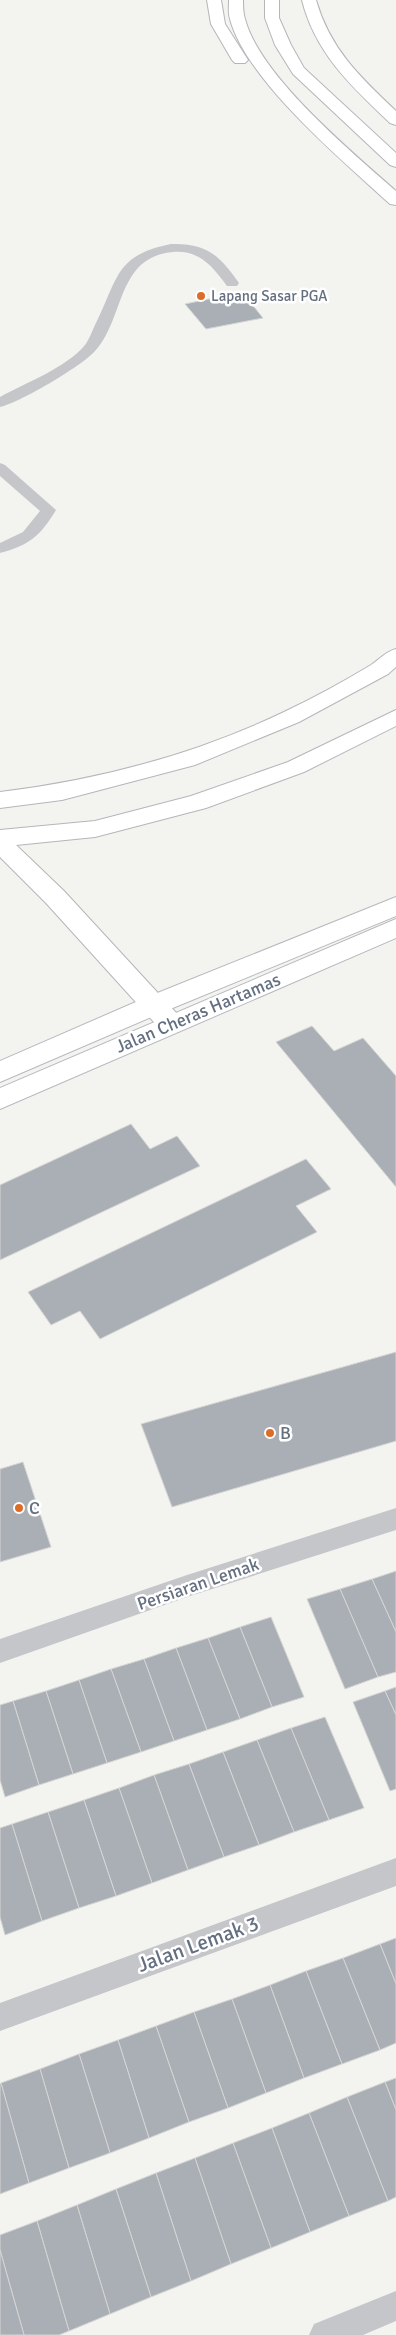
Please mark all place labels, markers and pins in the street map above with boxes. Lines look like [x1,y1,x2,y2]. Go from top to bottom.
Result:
place label: Lapang Sasar PGA [211,287,328,305]
marker: Lapang Sasar PGA [195,290,207,302]
place label: B [280,1422,291,1444]
marker: B [264,1427,276,1439]
place label: C [29,1497,40,1519]
marker: C [13,1502,25,1514]

